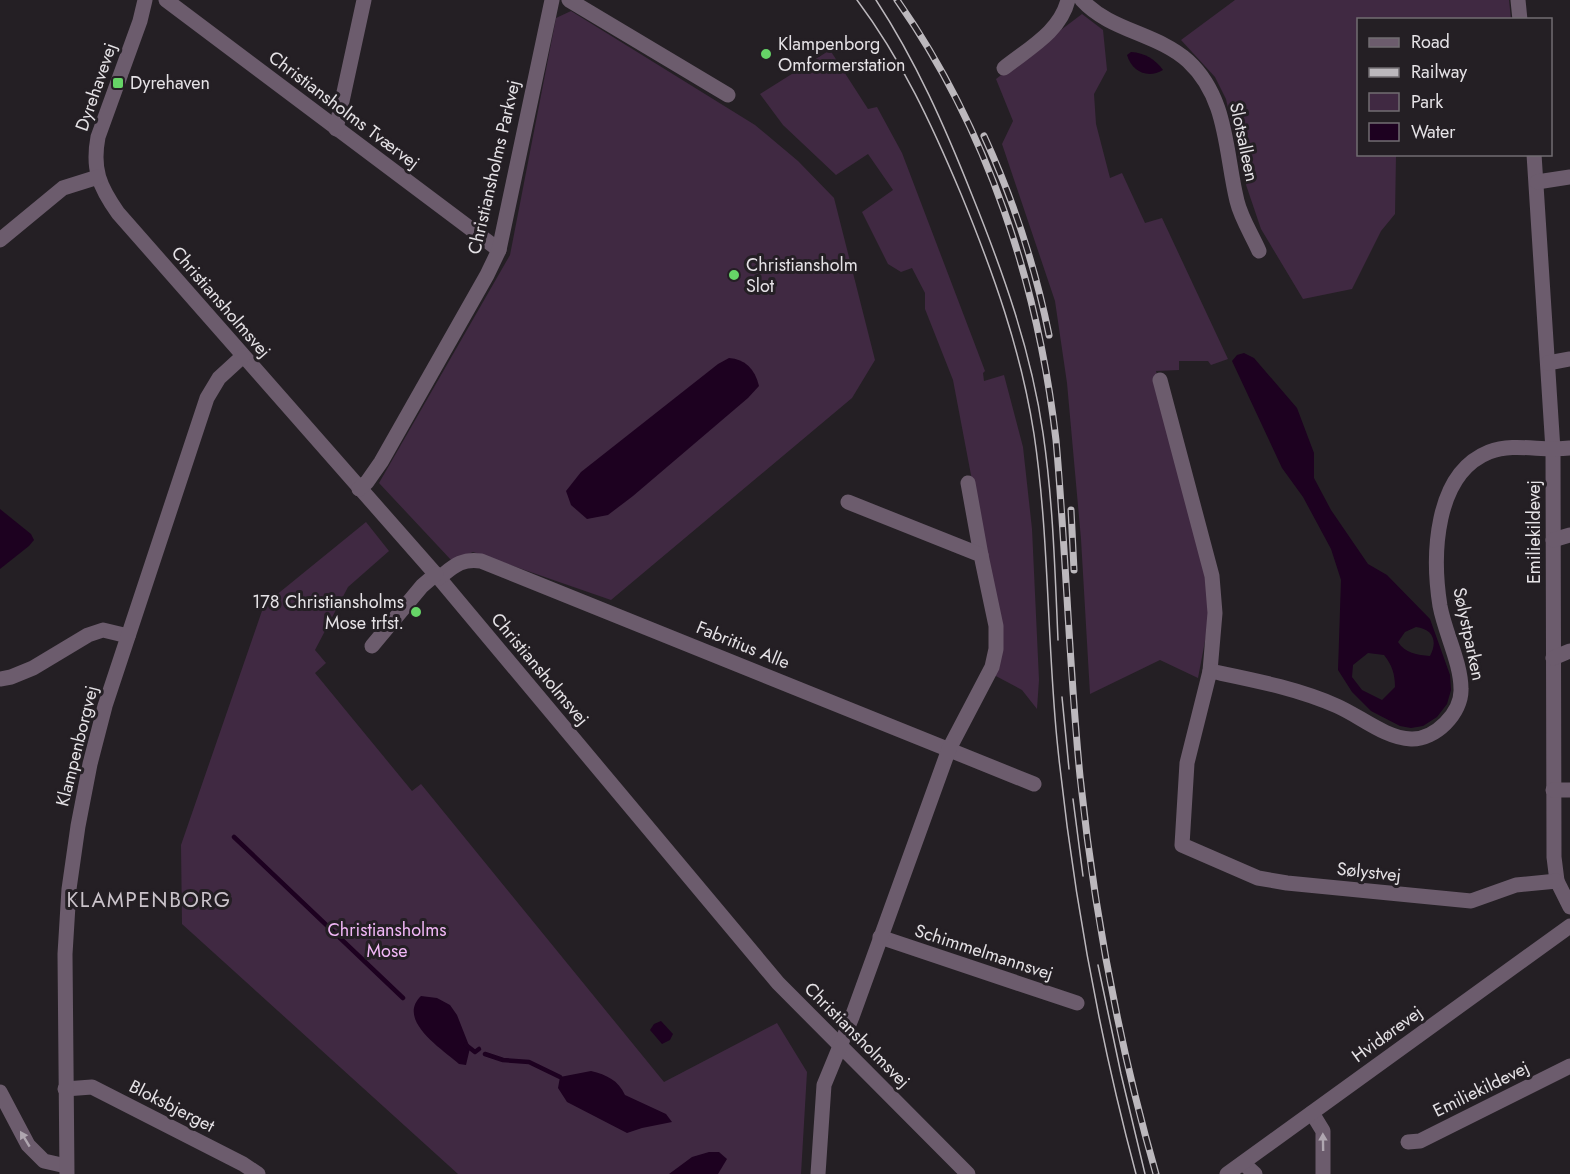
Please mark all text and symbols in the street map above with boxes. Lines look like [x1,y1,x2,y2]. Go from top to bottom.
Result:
legend [1357,18,1552,156]
text: Road [1411,29,1450,55]
place label: Klampenborg Omformerstation [778,31,905,78]
street label: Dyrehavevej [69,39,123,135]
street label: Christiansholms Tværvej [263,45,425,175]
marker: Klampenborg Omformerstation [759,47,773,61]
text: Railway [1411,59,1467,85]
place label: Dyrehaven [130,70,210,96]
marker: Dyrehaven [111,76,125,90]
street label: Christiansholms Parkvej [461,77,527,257]
text: Park [1411,89,1443,115]
street label: Slotsalleen [1223,100,1265,184]
text: Water [1411,119,1456,145]
street label: Christiansholmsvej [165,241,277,363]
place label: Christiansholm Slot [746,252,858,299]
marker: Christiansholm Slot [727,268,741,282]
street label: Emiliekildevej [1521,480,1547,584]
street label: Sølystparken [1446,585,1492,683]
place label: 178 Christiansholms Mose trfst. [252,589,404,636]
marker: 178 Christiansholms Mose trfst. [409,605,423,619]
street label: Christiansholmsvej [485,607,595,731]
street label: Fabritius Alle [692,614,794,676]
street label: Klampenborgvej [49,683,105,809]
street label: Sølystvej [1335,856,1403,888]
district label: KLAMPENBORG [67,885,232,915]
park label: Christiansholms Mose [328,917,446,964]
street label: Schimmelmannsvej [911,917,1057,987]
street label: Christiansholmsvej [798,976,916,1094]
street label: Hvidørevej [1346,999,1428,1069]
street label: Emiliekildevej [1429,1054,1533,1124]
street label: Bloksbjerget [125,1073,220,1139]
one-way arrow [19,1131,30,1147]
one-way arrow [1318,1133,1328,1152]

